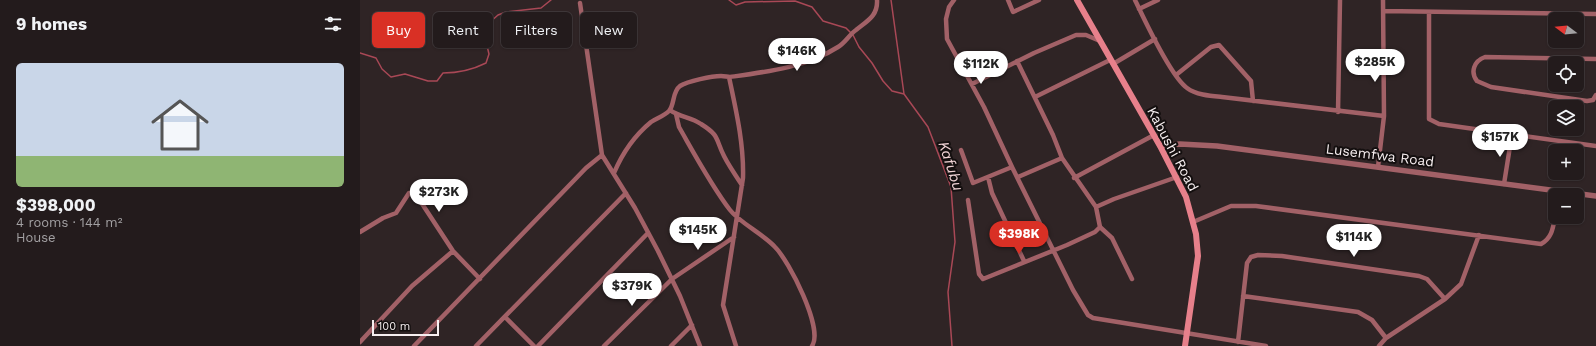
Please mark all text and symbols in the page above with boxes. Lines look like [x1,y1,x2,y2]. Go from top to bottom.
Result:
chip: Buy [372,12,425,48]
chip: Rent [433,12,493,48]
chip: Filters [501,12,572,48]
chip: New [580,12,637,48]
north arrow [1548,12,1584,48]
map controls [1548,12,1584,224]
icon: filters [322,13,344,35]
text: 9 homes [16,14,87,34]
pin: $146K [769,38,825,72]
text: $146K [777,43,817,58]
pin: $285K [1347,49,1403,83]
pin: $112K [953,51,1009,85]
text: $285K [1355,54,1395,69]
text: $112K [963,56,999,71]
button: locate [1548,56,1584,92]
icon: home [144,89,216,161]
button: layers [1548,100,1584,136]
street label: Kabushi Road [1144,104,1202,194]
pin: $157K [1472,124,1528,158]
text: $157K [1481,129,1519,144]
water label: Kafubu [935,139,967,193]
street label: Lusemfwa Road [1325,140,1435,170]
button: + [1548,144,1584,180]
pin: $273K [411,179,467,213]
text: $273K [419,184,459,199]
button: − [1548,188,1584,224]
text: $398,000 [16,195,96,215]
text: 4 rooms · 144 m² [16,215,122,230]
pin: $145K [670,217,726,251]
pin: $398K [991,221,1047,255]
text: $145K [679,222,717,237]
pin: $114K [1326,224,1382,258]
text: $398K [998,226,1040,241]
text: $114K [1336,229,1372,244]
text: House [16,230,56,245]
pin: $379K [604,273,660,307]
text: $379K [612,278,652,293]
scale bar [372,318,439,337]
text: 100 m [378,320,410,333]

